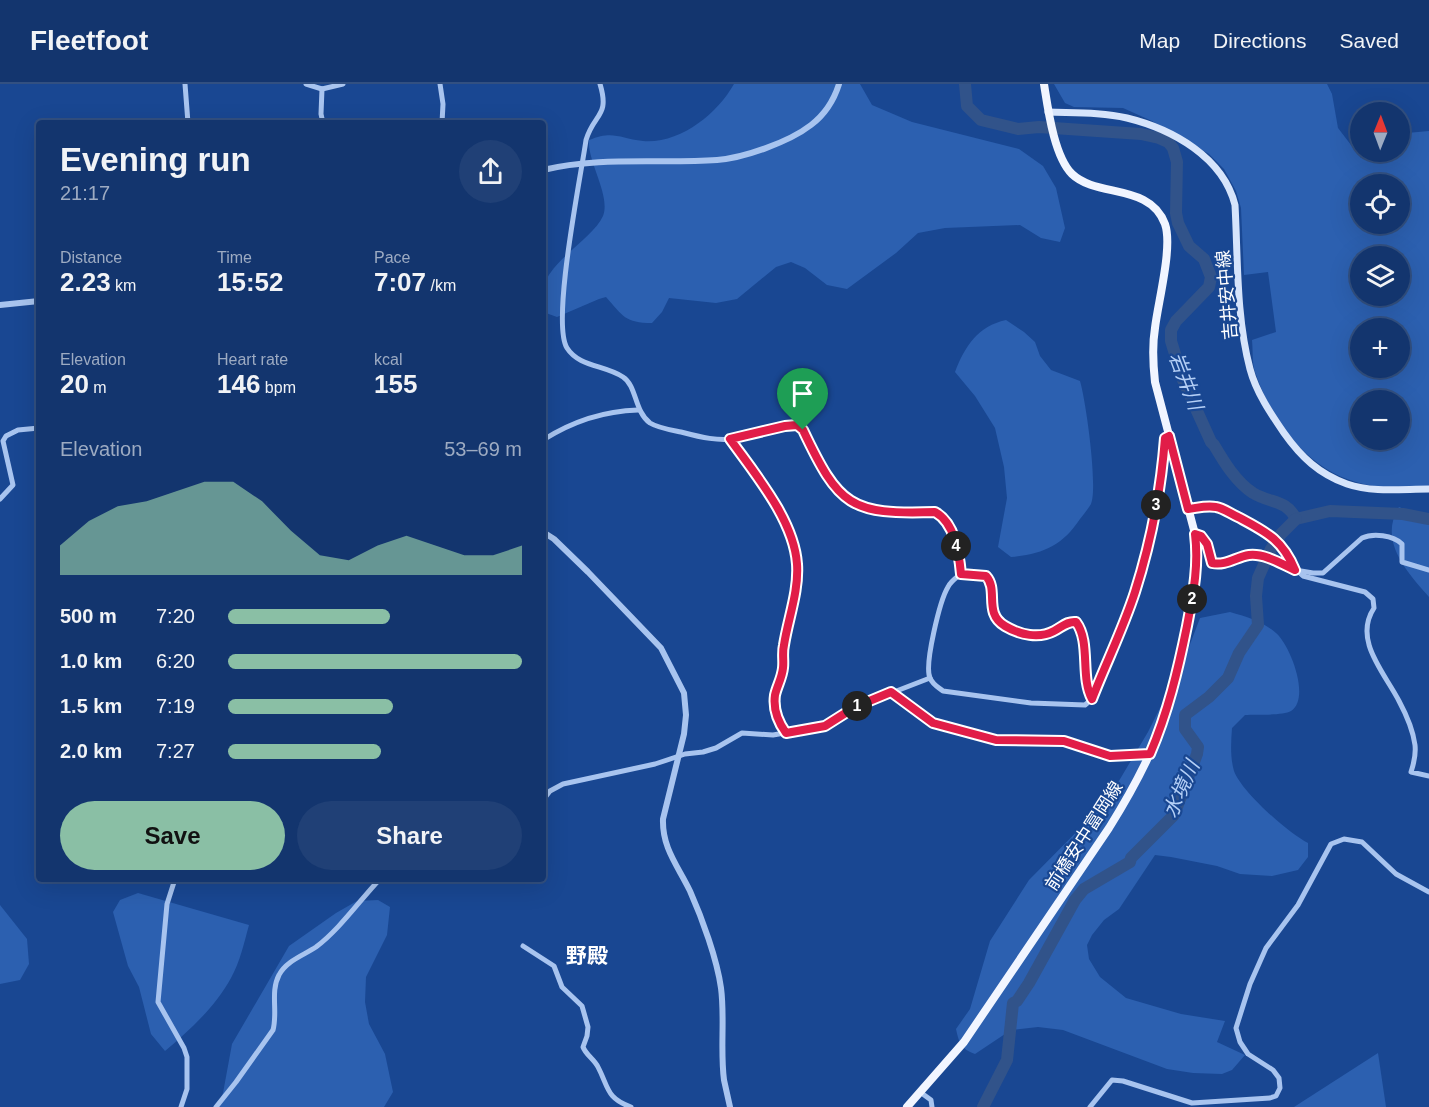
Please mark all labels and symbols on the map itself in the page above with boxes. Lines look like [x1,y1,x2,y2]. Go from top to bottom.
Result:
north arrow [1350,102,1410,162]
street label: 吉井安中線 [1213,249,1241,341]
water label: 岩井川 [1165,349,1208,415]
pin [777,368,828,430]
pin: 3 [1141,490,1171,520]
pin: 4 [941,531,971,561]
pin: 2 [1177,584,1207,614]
pin: 1 [842,691,872,721]
water label: 水境川 [1159,755,1204,821]
street label: 前橋安中富岡線 [1041,778,1127,894]
district label: 野殿 [566,944,608,967]

